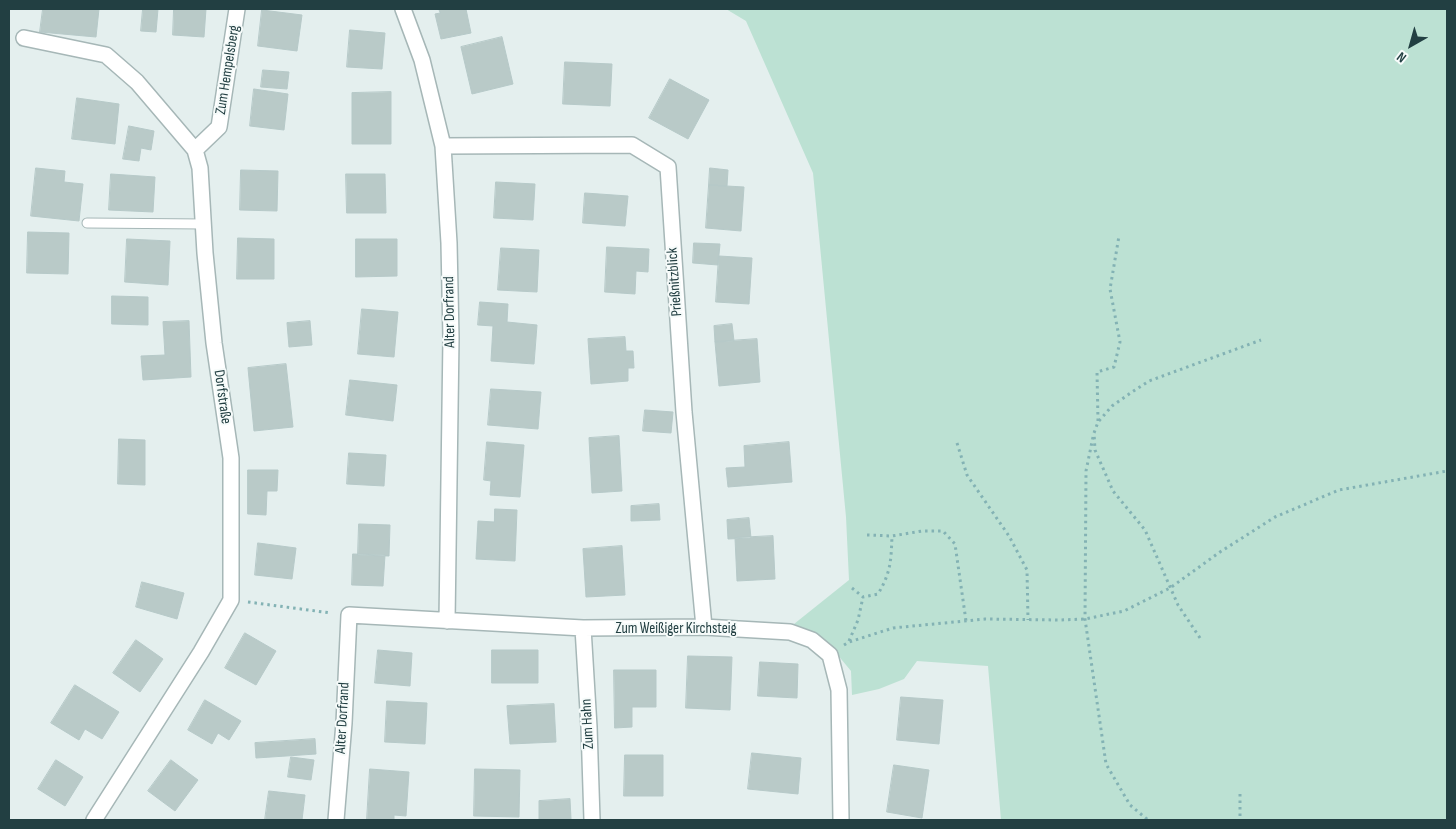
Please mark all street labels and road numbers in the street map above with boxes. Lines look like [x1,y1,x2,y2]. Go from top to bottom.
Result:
street label: Zum Hempelsberg [212,24,244,116]
street label: Prießnitzblick [664,247,686,317]
street label: Alter Dorfrand [440,276,460,348]
street label: Dorfstraße [209,369,235,425]
street label: Zum Weißiger Kirchsteig [615,620,737,638]
street label: Alter Dorfrand [332,682,354,754]
street label: Zum Hahn [578,698,598,750]

